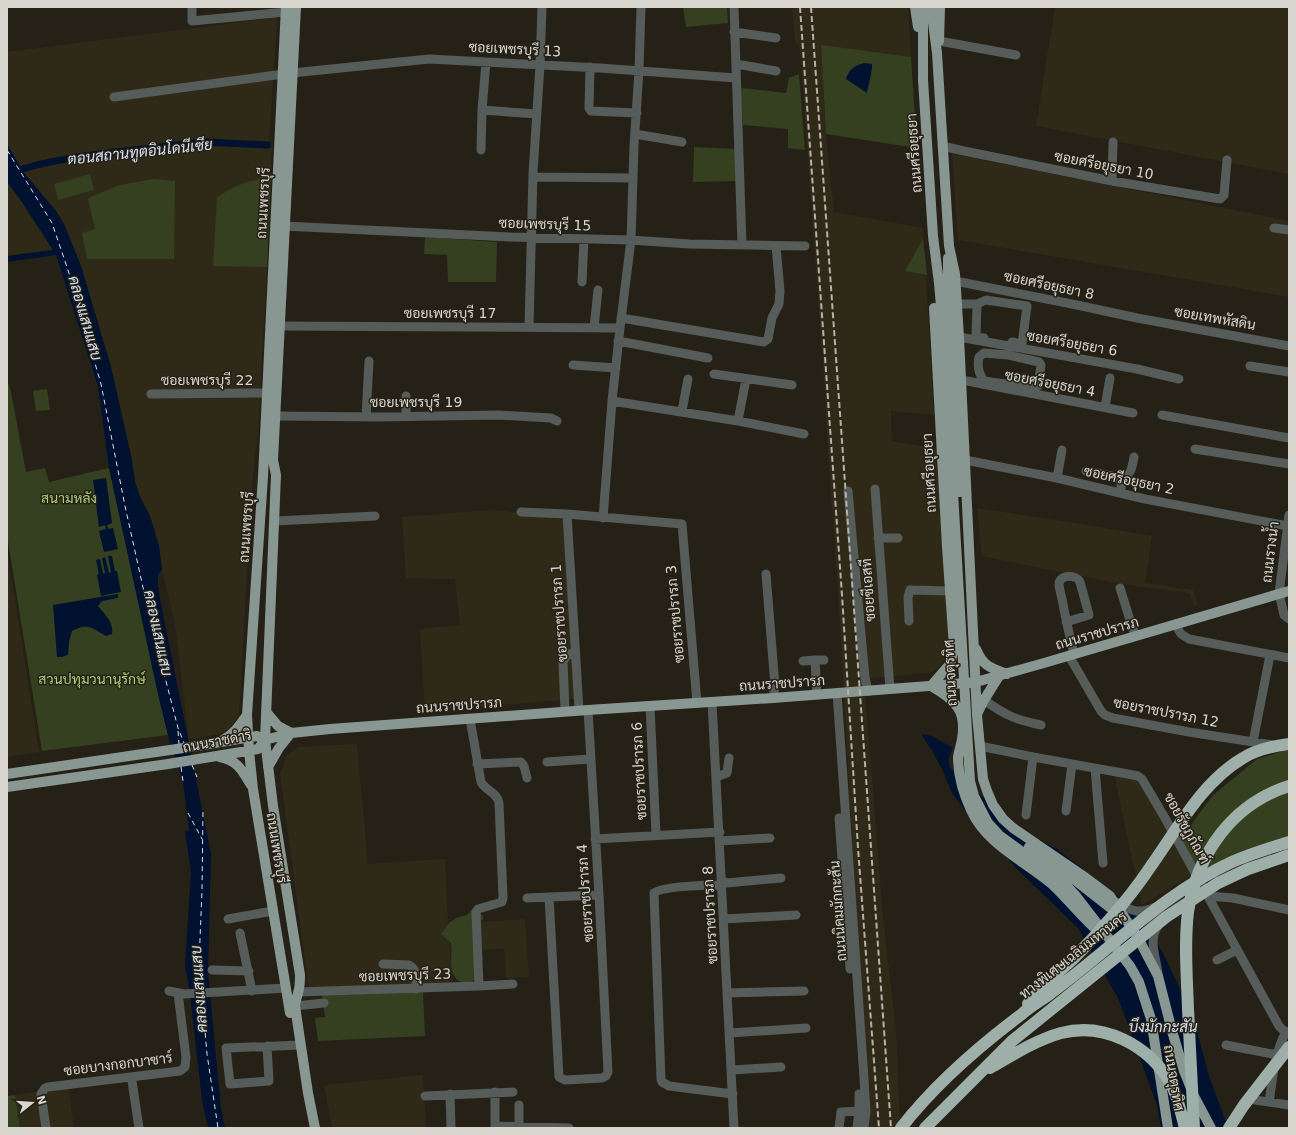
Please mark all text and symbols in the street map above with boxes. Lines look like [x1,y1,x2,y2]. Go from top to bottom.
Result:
street label: ซอยเพชรบุรี 13 [468,38,562,61]
street label: ถนนศรีอยุธยา [902,113,927,193]
water label: ตอนสถานทูตอินโดนีเซีย [67,134,214,170]
street label: ซอยศรีอยุธยา 10 [1053,147,1155,184]
street label: ถนนเพชรบุรี [252,167,275,239]
street label: ซอยเพชรบุรี 15 [498,213,592,236]
street label: ซอยศรีอยุธยา 8 [1002,267,1096,304]
water label: คลองแสนแสบ [64,274,106,363]
street label: ซอยเทพหัสดิน [1173,303,1257,333]
street label: ซอยเพชรบุรี 17 [404,304,496,323]
street label: ซอยศรีอยุธยา 6 [1025,326,1119,361]
street label: ซอยศรีอยุธยา 4 [1003,365,1097,402]
street label: ซอยเพชรบุรี 22 [161,371,253,390]
street label: ซอยเพชรบุรี 19 [370,393,462,412]
street label: ถนนศรีอยุธยา [918,433,941,513]
street label: ซอยศรีอยุธยา 2 [1082,462,1176,499]
park label: สนามหลัง [41,490,97,506]
street label: ถนนเพชรบุรี [235,491,258,563]
street label: ถนนรางน้ำ [1254,520,1282,584]
street label: ซอยซีเอสที [857,558,878,622]
street label: ซอยราชปรารภ 1 [548,563,570,663]
street label: ซอยราชปรารภ 3 [663,564,687,664]
water label: คลองแสนแสบ [140,588,176,678]
street label: ถนนราชปรารภ [1053,613,1141,653]
street label: ถนนจตุรทิศ [940,639,962,707]
park label: สวนปทุมวนานุรักษ์ [38,670,146,689]
street label: ถนนราชปรารภ [738,672,826,694]
street label: ถนนราชปรารภ [415,694,503,716]
street label: ซอยราชปรารภ 12 [1112,694,1220,730]
street label: ซอยราชปรารภ 6 [628,721,650,821]
street label: ถนนราชดำริ [181,726,253,756]
street label: ซอยรัชฎภัณฑ์ [1160,789,1214,867]
street label: ถนนเพชรบุรี [262,811,292,885]
street label: ซอยราชปรารภ 4 [574,843,596,943]
street label: ถนนนิคมมักกะสัน [826,860,850,962]
street label: ซอยราชปรารภ 8 [699,865,721,965]
street label: ทางพิเศษเฉลิมมหานคร [1016,908,1130,1002]
water label: คลองแสนแสบ [187,944,211,1033]
street label: ซอยเพชรบุรี 23 [358,964,452,987]
water label: บึงมักกะสัน [1128,1017,1198,1036]
street label: ถนนจตุรทิศ [1159,1044,1187,1112]
street label: ซอยบางกอกบาซาร์ [63,1048,173,1079]
north arrow [12,1083,52,1123]
text: N [34,1094,49,1107]

